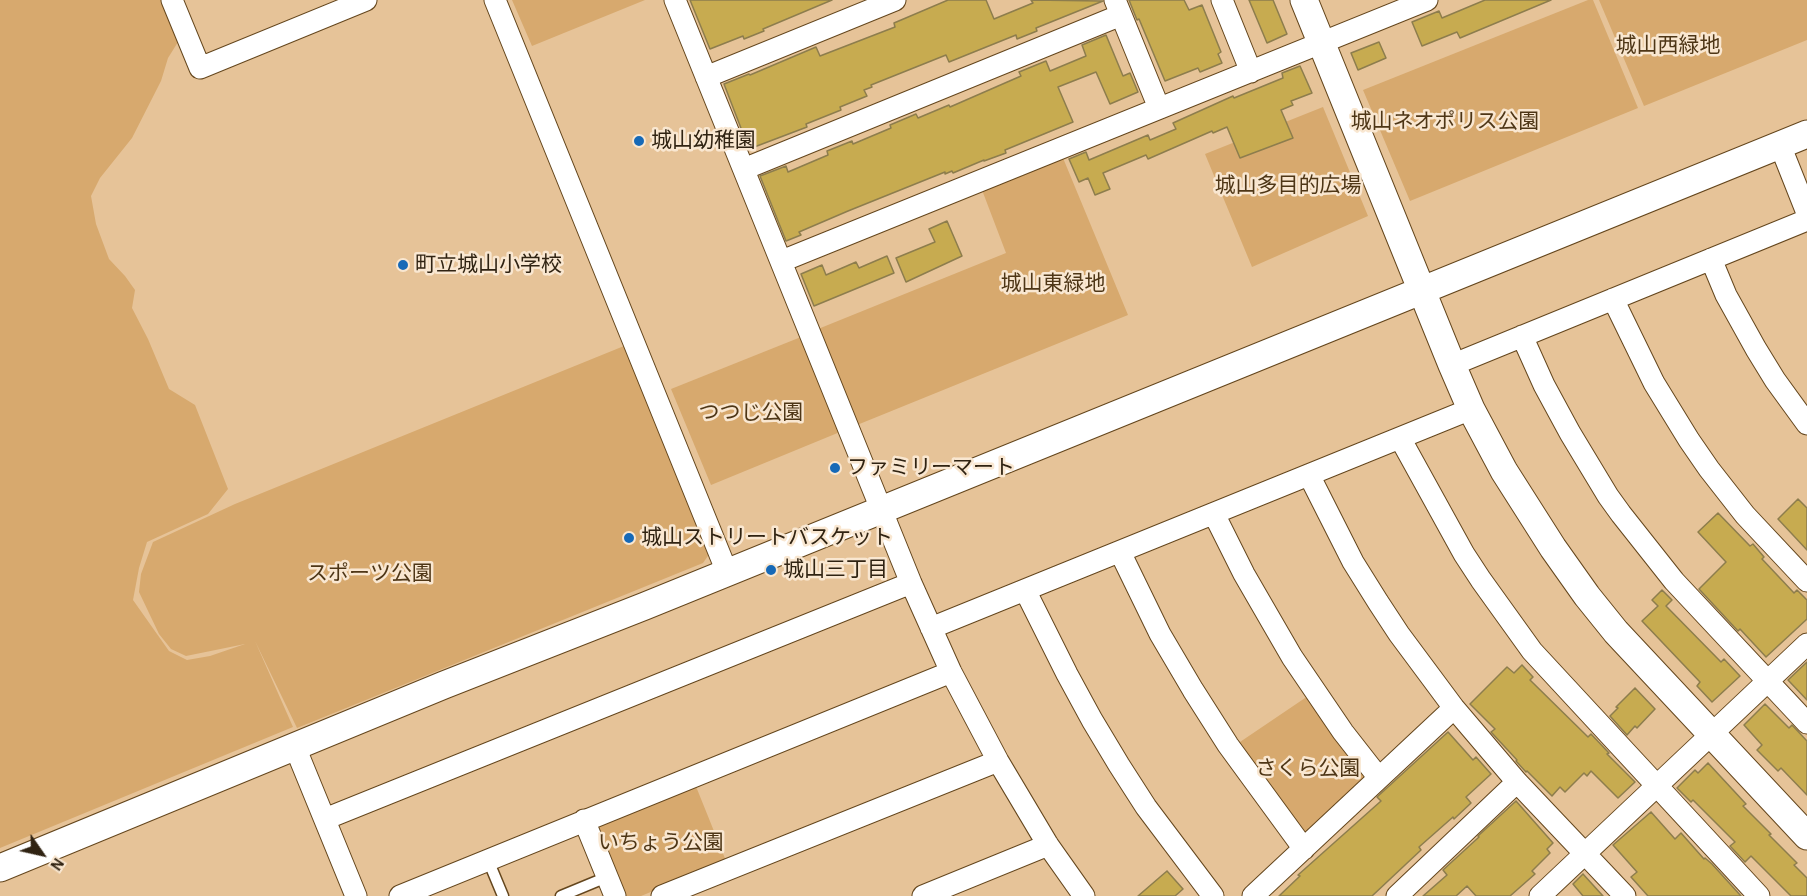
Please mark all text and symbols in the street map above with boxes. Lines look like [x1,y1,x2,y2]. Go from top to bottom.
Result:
park label: 城山西緑地 [1616,33,1720,59]
park label: 城山ネオポリス公園 [1351,109,1539,135]
place label: 城山幼稚園 [651,128,756,154]
marker: 城山幼稚園 [632,134,646,148]
park label: 城山多目的広場 [1215,173,1361,199]
place label: 町立城山小学校 [415,252,562,278]
marker: 町立城山小学校 [396,258,410,272]
park label: 城山東緑地 [1001,271,1105,297]
park label: つつじ公園 [699,400,803,426]
place label: ファミリーマート [847,455,1015,481]
marker: ファミリーマート [828,461,842,475]
place label: 城山ストリートバスケット [641,525,893,551]
marker: 城山ストリートバスケット [622,531,636,545]
place label: 城山三丁目 [783,557,888,583]
park label: スポーツ公園 [307,561,433,587]
marker: 城山三丁目 [764,563,778,577]
park label: さくら公園 [1256,756,1360,782]
north arrow [12,824,72,884]
park label: いちょう公園 [598,830,724,856]
text: N [47,855,67,873]

